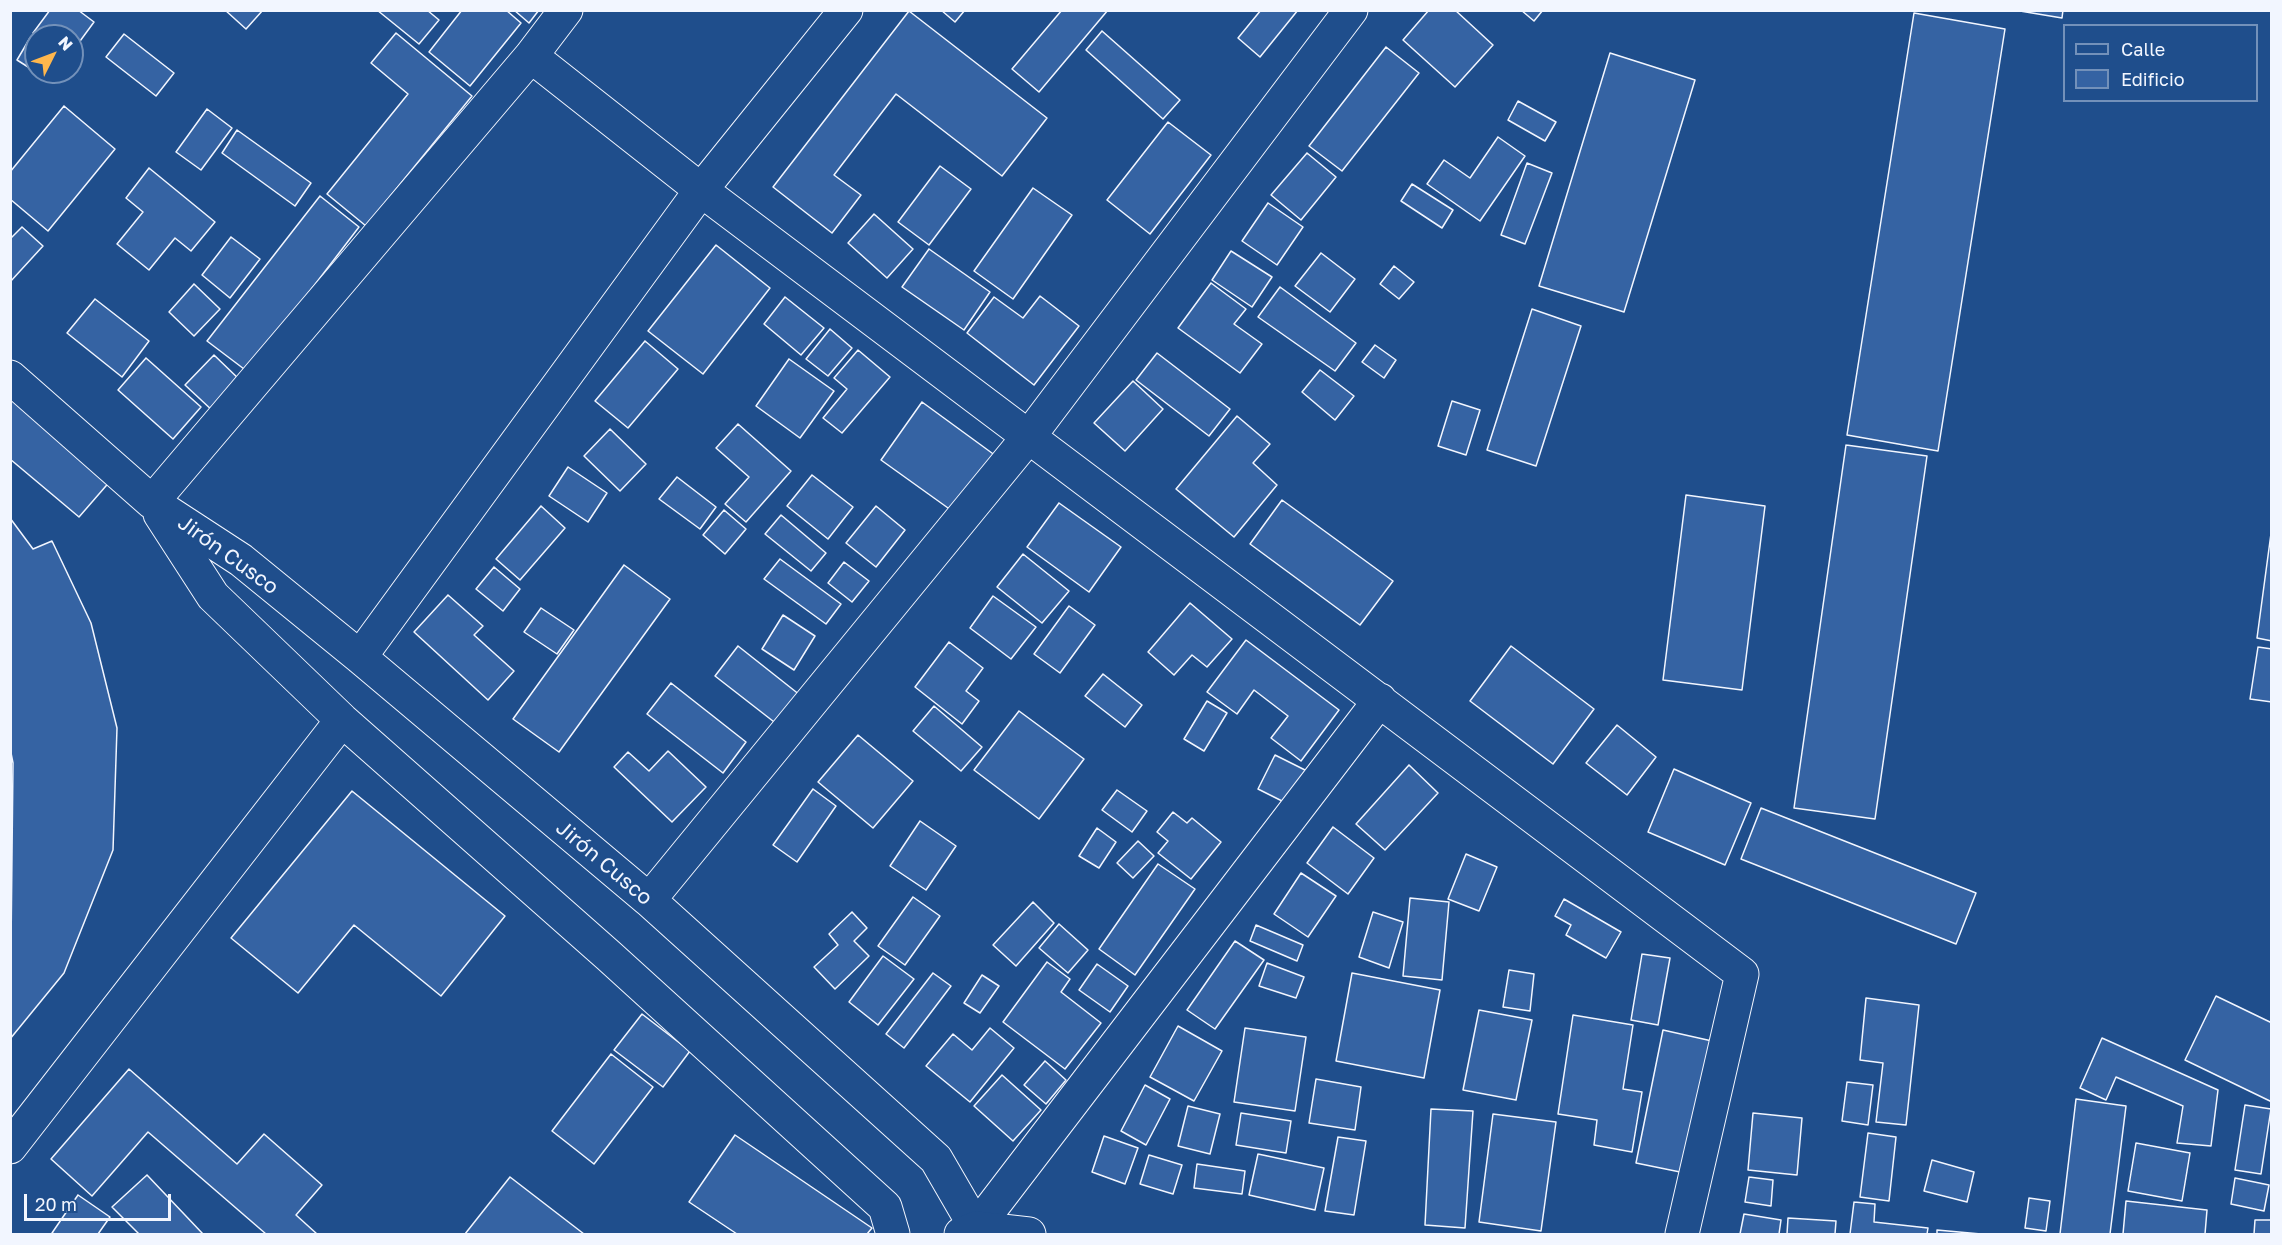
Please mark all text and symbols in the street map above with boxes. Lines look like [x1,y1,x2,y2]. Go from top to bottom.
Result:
north arrow [24,24,84,84]
legend [2063,24,2258,102]
text: N [54,32,77,55]
text: Calle [2121,38,2165,60]
text: Edificio [2121,68,2185,90]
street label: Jirón Cusco [173,510,283,600]
street label: Jirón Cusco [551,815,657,911]
scale bar [27,1182,174,1220]
text: 20 m [35,1193,77,1215]

